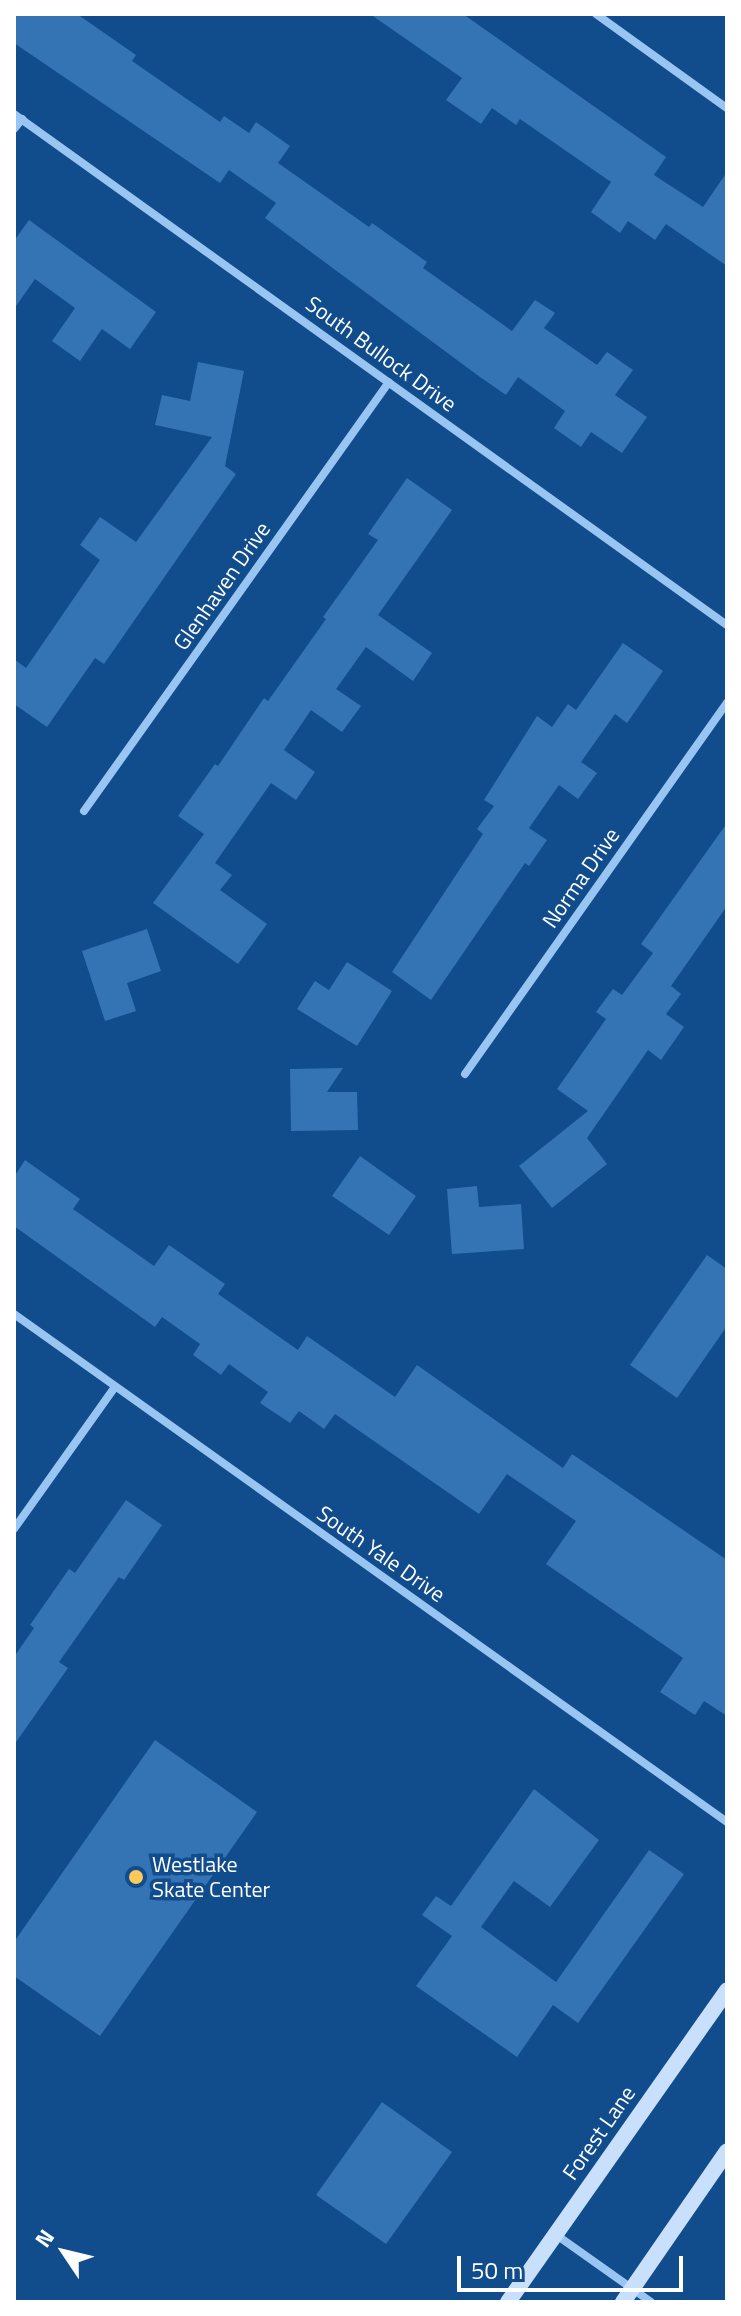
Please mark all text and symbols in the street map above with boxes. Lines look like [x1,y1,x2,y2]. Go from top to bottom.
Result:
street label: South Bullock Drive [301,291,461,417]
street label: Glenhaven Drive [168,517,276,655]
street label: Norma Drive [537,823,625,933]
street label: South Yale Drive [312,1500,450,1608]
place label: Westlake Skate Center [152,1851,270,1902]
marker: Westlake Skate Center [127,1868,145,1886]
street label: Forest Lane [557,2081,641,2185]
north arrow [24,2212,104,2292]
text: N [26,2222,63,2254]
scale bar [461,2240,687,2290]
text: 50 m [471,2252,523,2288]

